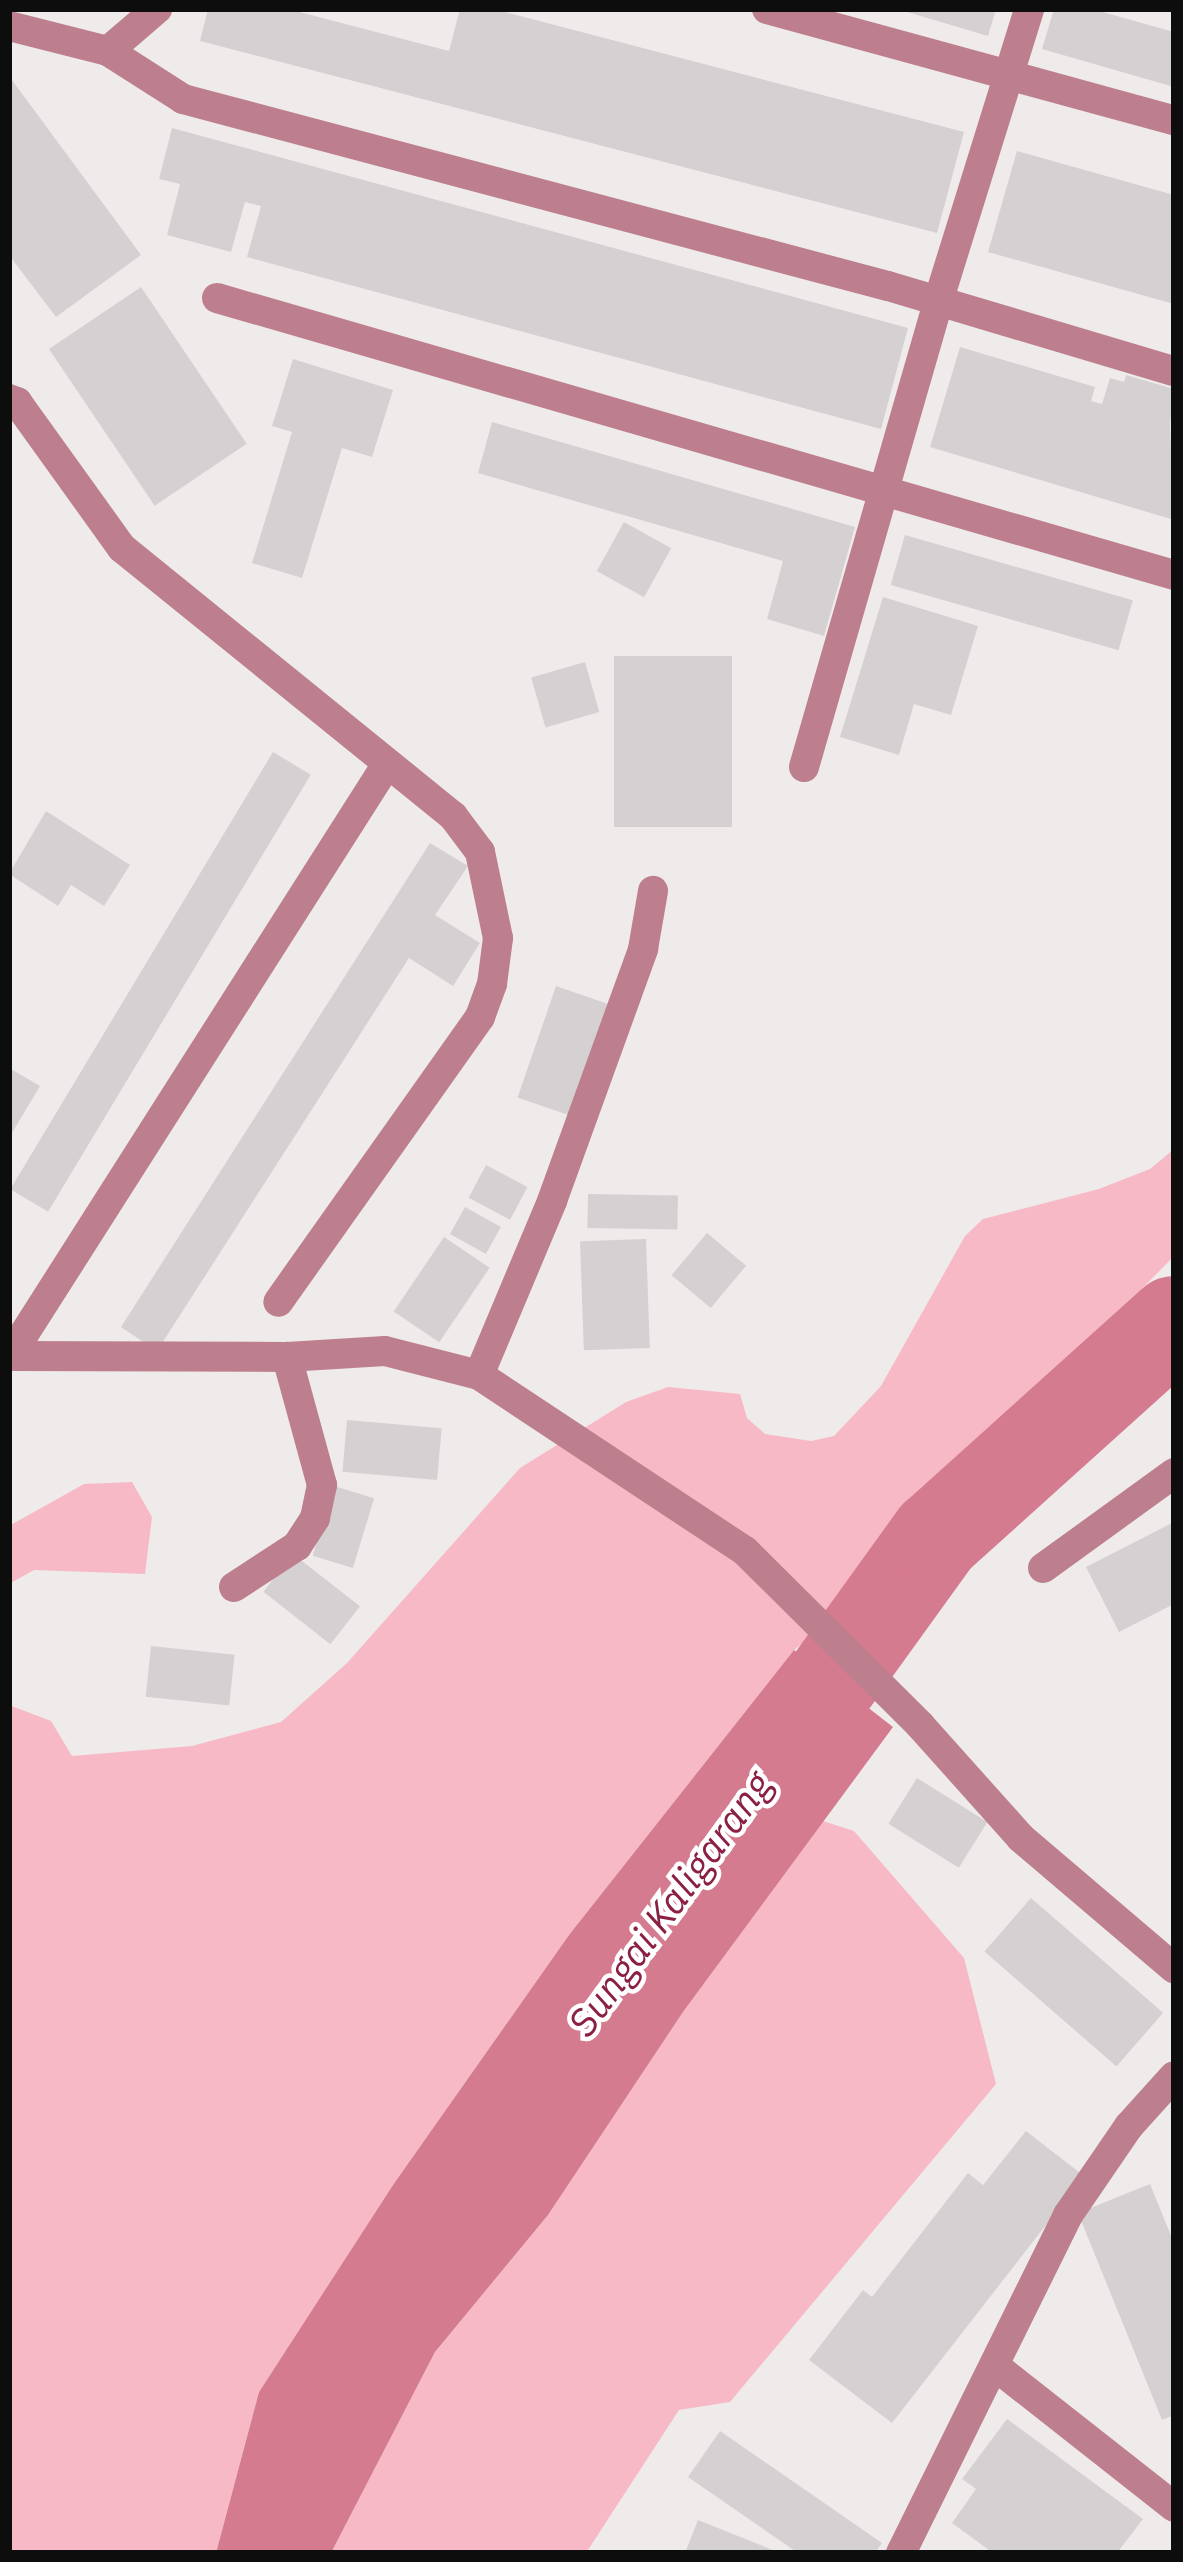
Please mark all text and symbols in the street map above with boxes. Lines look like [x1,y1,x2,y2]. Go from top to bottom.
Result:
water label: Sungai Kaligarang [558,1763,782,2045]

